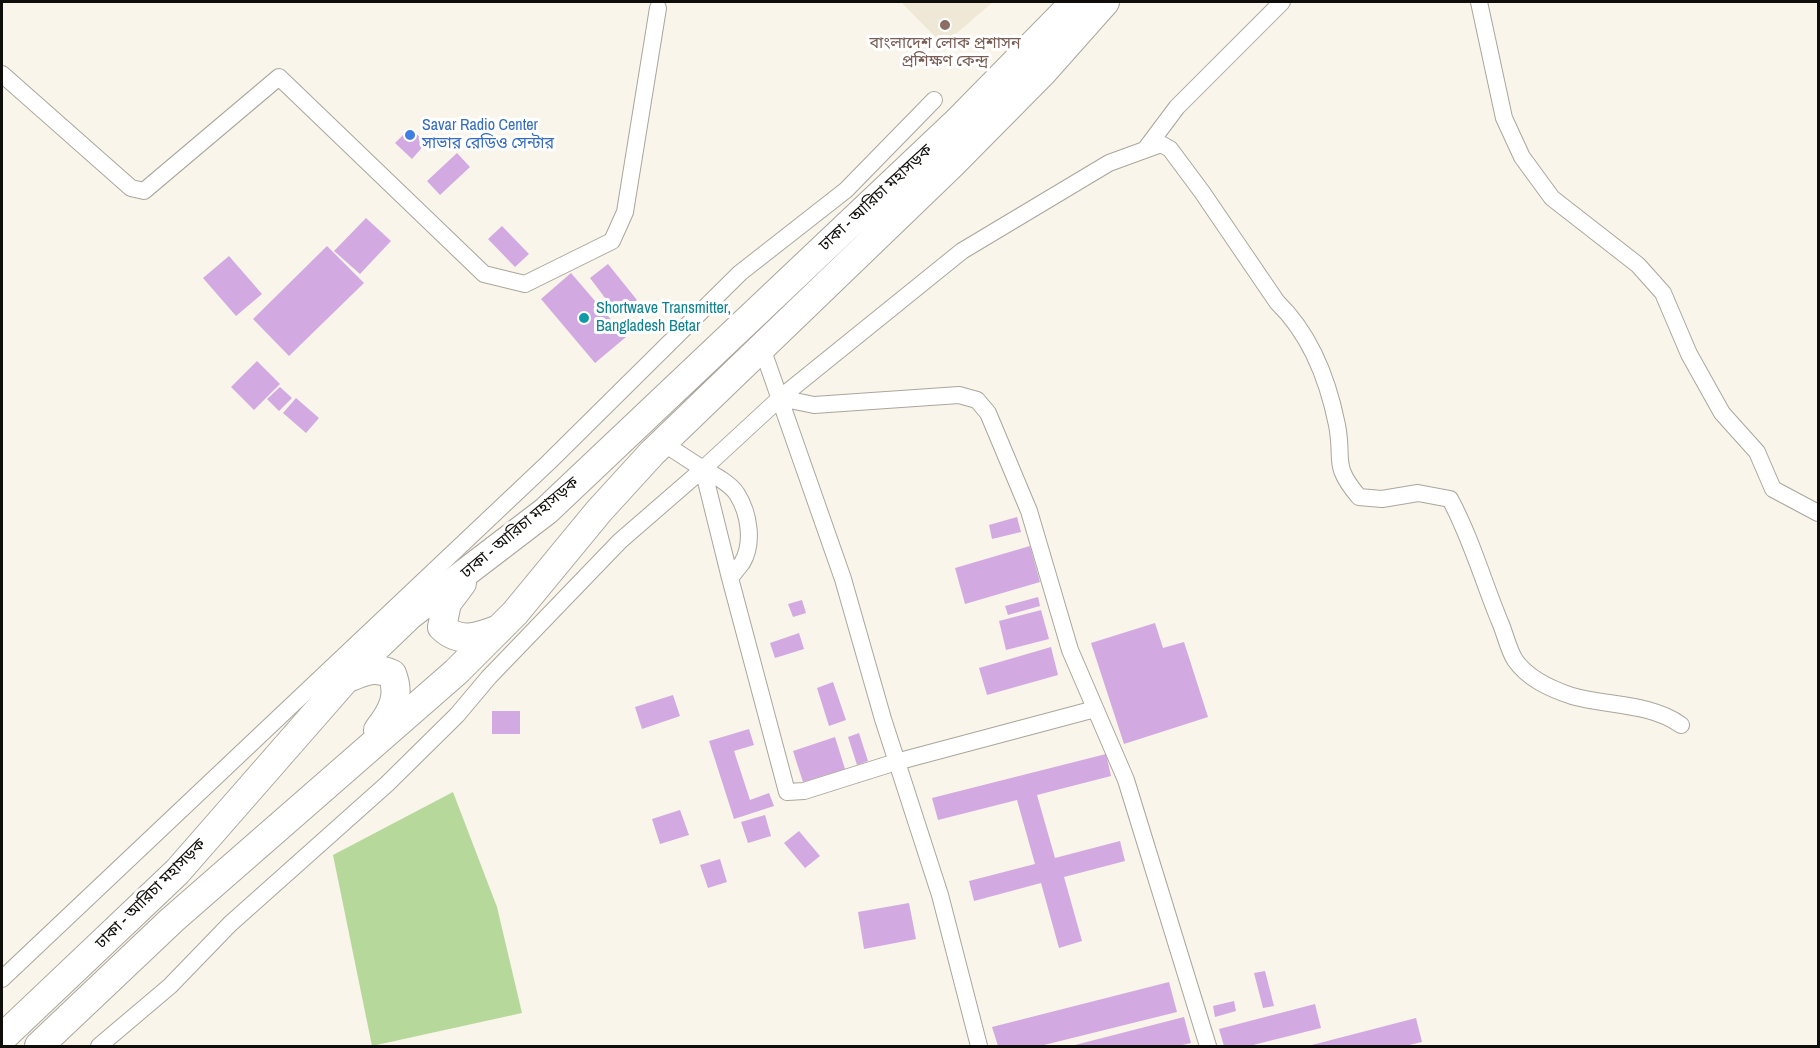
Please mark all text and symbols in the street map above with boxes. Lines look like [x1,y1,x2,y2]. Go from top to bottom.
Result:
marker: বাংলাদেশ লোক প্রশাসন প্রশিক্ষণ কেন্দ্র [938,18,952,32]
place label: বাংলাদেশ লোক প্রশাসন প্রশিক্ষণ কেন্দ্র [869,34,1021,72]
place label: Savar Radio Center সাভার রেডিও সেন্টার [422,116,554,154]
marker: Savar Radio Center সাভার রেডিও সেন্টার [403,128,417,142]
street label: ঢাকা - আরিচা মহাসড়ক [815,141,937,255]
place label: Shortwave Transmitter, Bangladesh Betar [596,299,731,337]
marker: Shortwave Transmitter, Bangladesh Betar [577,311,591,325]
street label: ঢাকা - আরিচা মহাসড়ক [457,473,583,583]
street label: ঢাকা - আরিচা মহাসড়ক [92,835,210,953]

